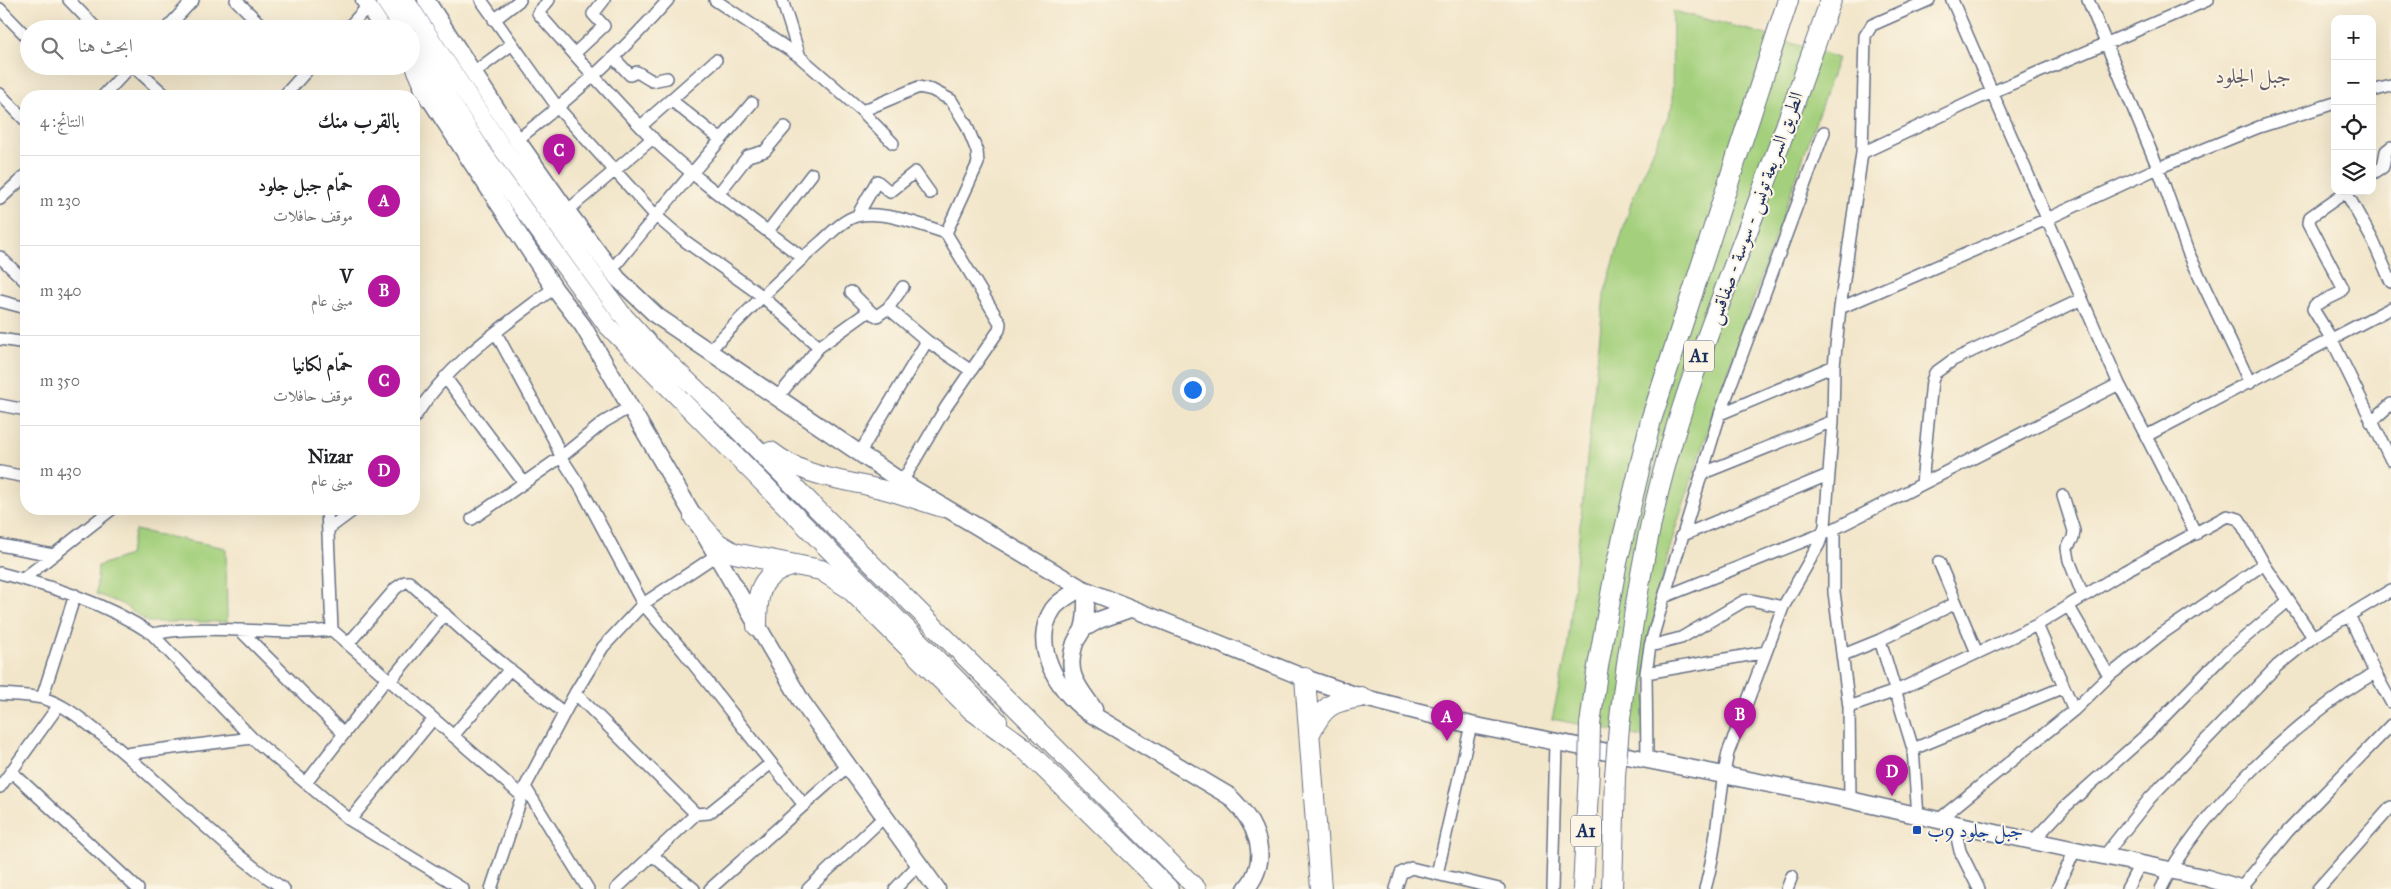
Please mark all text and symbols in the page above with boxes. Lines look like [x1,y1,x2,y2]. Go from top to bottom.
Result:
map controls [2331,15,2376,195]
button: + [2331,15,2376,60]
search box [20,20,420,75]
icon: search [38,34,66,62]
text: ابحث هنا [78,34,133,57]
button: − [2331,60,2376,105]
district label: جبل الجلود [2215,63,2291,91]
street label: الطريق السريعة تونس - سوسة - صفاقس [1702,88,1810,328]
button: locate [2331,105,2376,150]
text: بالقرب منك [318,108,400,134]
text: النتائج: 4 [40,112,85,131]
pin: C [543,134,575,175]
button: layers [2331,150,2376,195]
text: حمّام جبل جلود [258,173,353,196]
text: 230 m [40,191,81,210]
text: A [379,191,389,210]
text: موقف حافلات [273,206,353,225]
text: V [340,265,353,288]
text: 340 m [40,281,82,300]
text: B [379,281,389,300]
text: مبنى عام [311,291,353,310]
road number: A1 [1684,341,1714,372]
text: حمّام لكانيا [292,353,353,376]
text: 350 m [40,371,80,390]
text: C [379,371,389,390]
your location [1180,377,1206,403]
text: موقف حافلات [273,386,353,405]
text: Nizar [308,445,353,468]
text: 430 m [40,461,82,480]
text: D [378,461,390,480]
text: مبنى عام [311,471,353,490]
pin: B [1724,698,1756,739]
pin: A [1431,700,1463,741]
pin: D [1876,755,1908,796]
road number: A1 [1571,816,1601,846]
place label: جبل جلود 9ب [1927,819,2023,844]
marker: جبل جلود 9ب [1911,824,1923,836]

